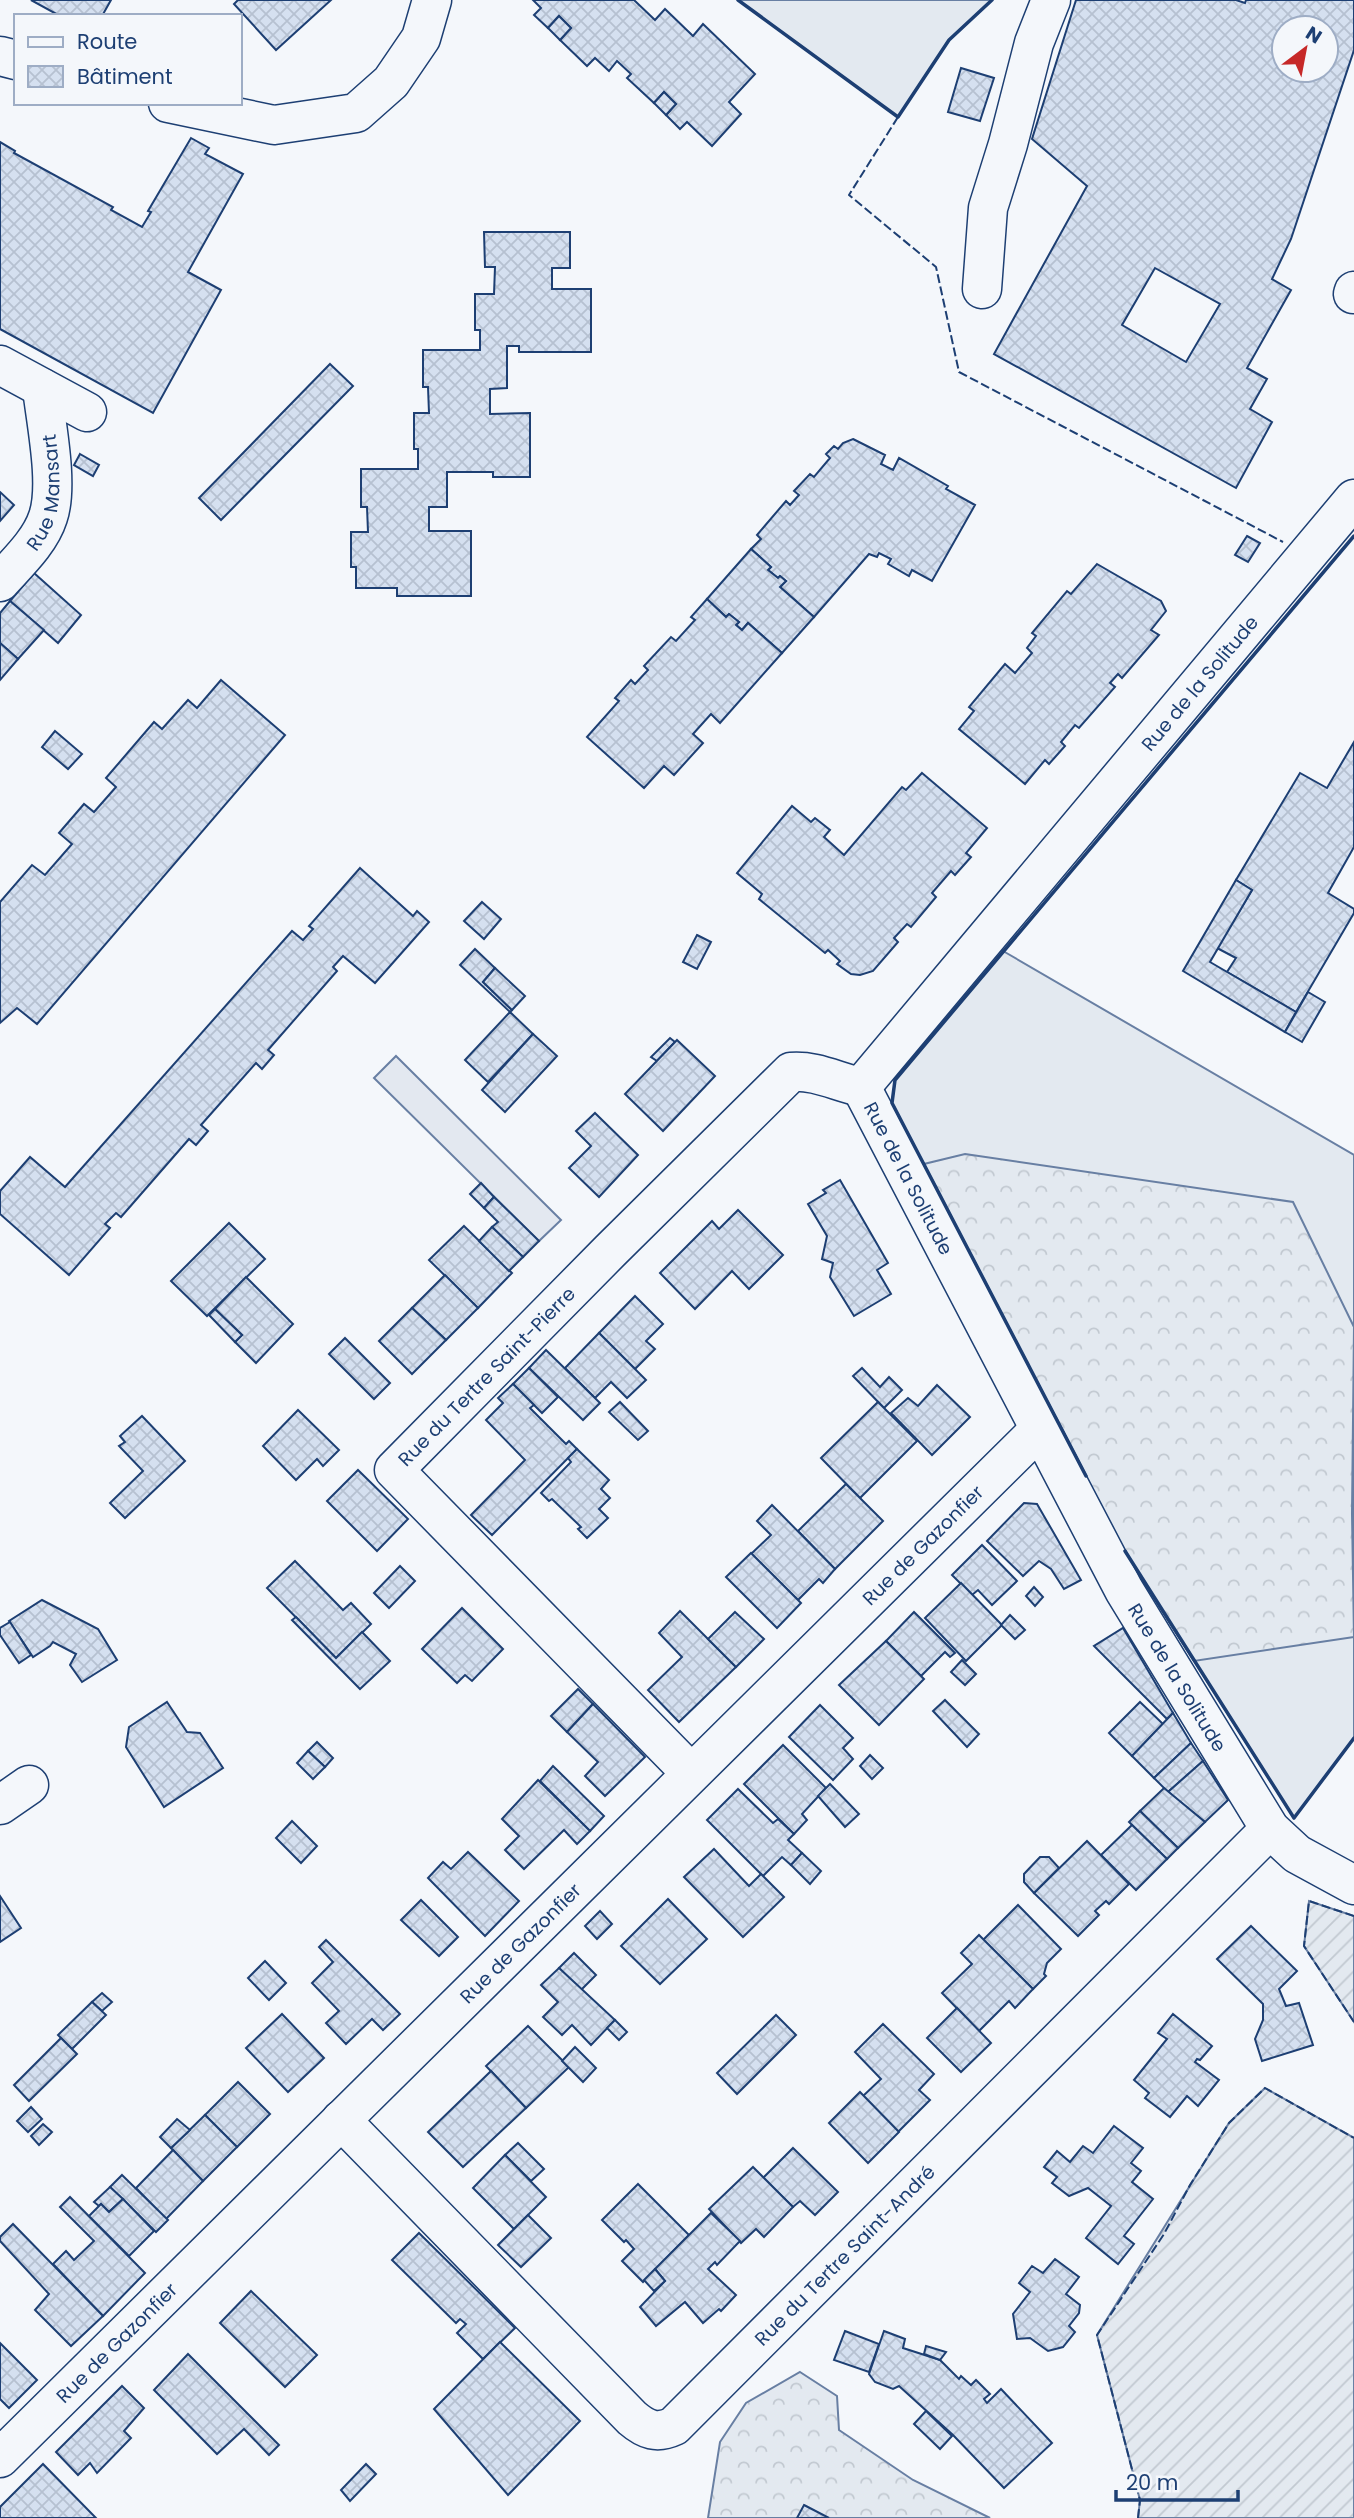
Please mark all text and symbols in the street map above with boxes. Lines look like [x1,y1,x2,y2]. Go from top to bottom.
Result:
legend [14,14,242,105]
north arrow [1270,14,1340,84]
text: N [1301,20,1327,50]
text: Route [77,27,137,56]
text: Bâtiment [77,62,173,91]
street label: Rue Mansart [20,433,66,556]
street label: Rue de la Solitude [1135,610,1265,757]
street label: Rue de la Solitude [857,1097,959,1260]
street label: Rue du Tertre Saint-Pierre [392,1281,582,1472]
street label: Rue de Gazonfier [856,1479,990,1612]
street label: Rue de la Solitude [1121,1598,1233,1757]
street label: Rue de Gazonfier [454,1877,587,2010]
street label: Rue du Tertre Saint-André [749,2159,941,2352]
street label: Rue de Gazonfier [50,2277,184,2409]
scale bar [1116,2458,1238,2502]
text: 20 m [1126,2468,1179,2497]

